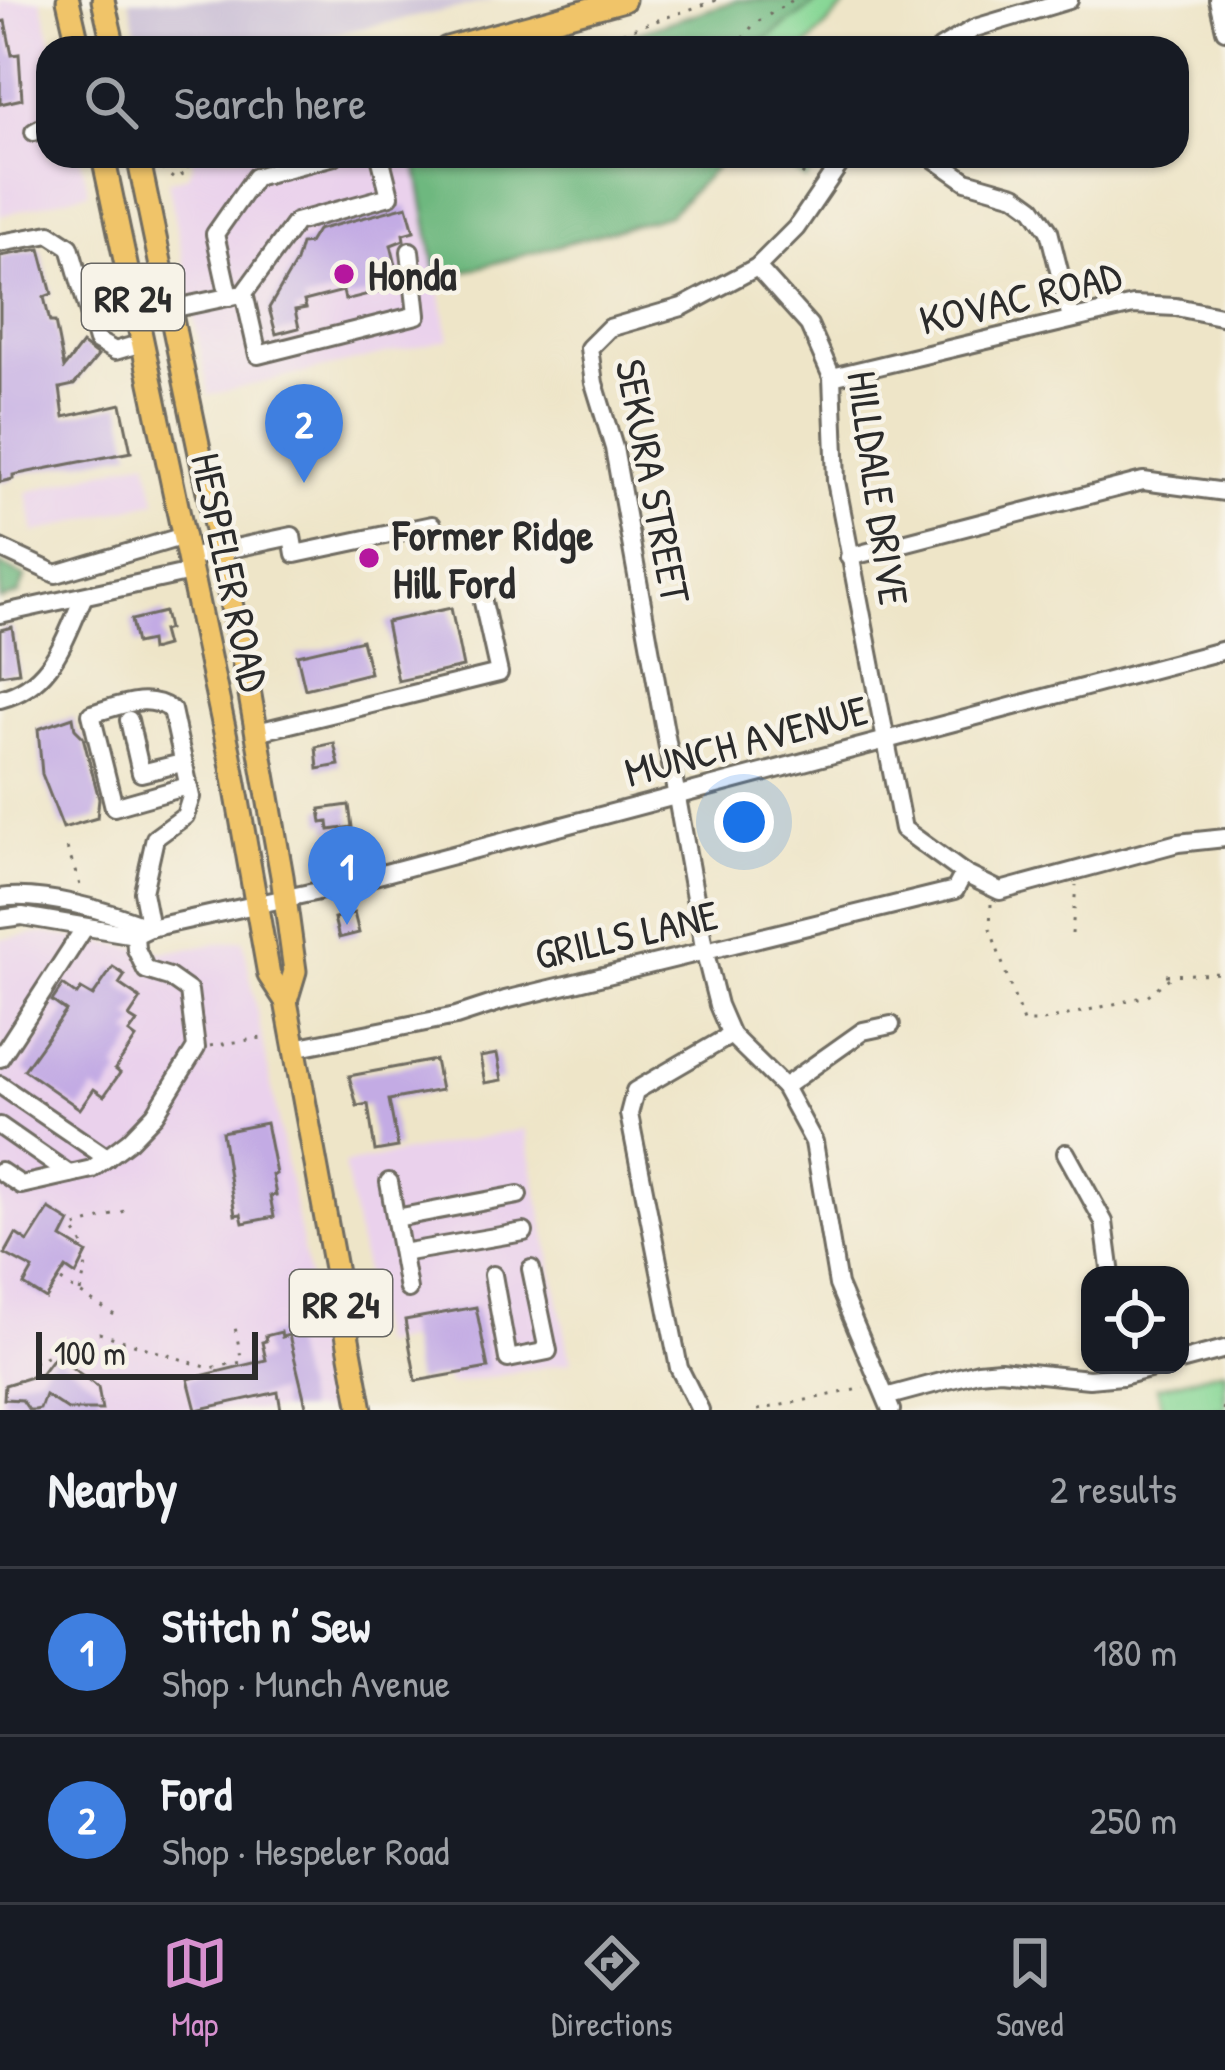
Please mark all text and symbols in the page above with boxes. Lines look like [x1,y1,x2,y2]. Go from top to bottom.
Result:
search box [36,36,1189,168]
icon: search [78,69,144,135]
text: Search here [174,72,366,133]
place label: Honda [368,246,457,303]
street label: KOVAC ROAD [914,246,1126,348]
marker: Honda [331,261,357,287]
road number: RR 24 [82,264,184,330]
street label: SEKURA STREET [602,354,706,609]
street label: HILLDALE DRIVE [834,367,924,609]
pin: 2 [265,384,343,483]
street label: HESPELER ROAD [178,448,284,696]
place label: Former Ridge Hill Ford [392,506,593,611]
marker: Former Ridge Hill Ford [356,545,382,571]
street label: MUNCH AVENUE [618,680,874,800]
your location [714,792,774,852]
pin: 1 [308,826,386,925]
street label: GRILLS LANE [529,885,723,983]
map controls [1081,1266,1189,1374]
button: locate [1081,1266,1189,1374]
road number: RR 24 [290,1270,392,1336]
scale bar [36,1326,258,1379]
text: 100 m [54,1331,126,1375]
text: Nearby [48,1454,178,1523]
text: 2 results [1050,1462,1177,1515]
text: Stitch n’ Sew [162,1595,370,1656]
text: 1 [80,1625,94,1678]
text: 180 m [1093,1625,1177,1678]
text: Shop · Munch Avenue [162,1656,450,1709]
text: Ford [162,1763,232,1824]
text: 2 [78,1793,96,1846]
text: 250 m [1089,1793,1177,1846]
text: Shop · Hespeler Road [162,1824,449,1877]
tab: Map [162,1930,228,2046]
tab: Directions [551,1930,673,2046]
tab: Saved [996,1930,1063,2046]

